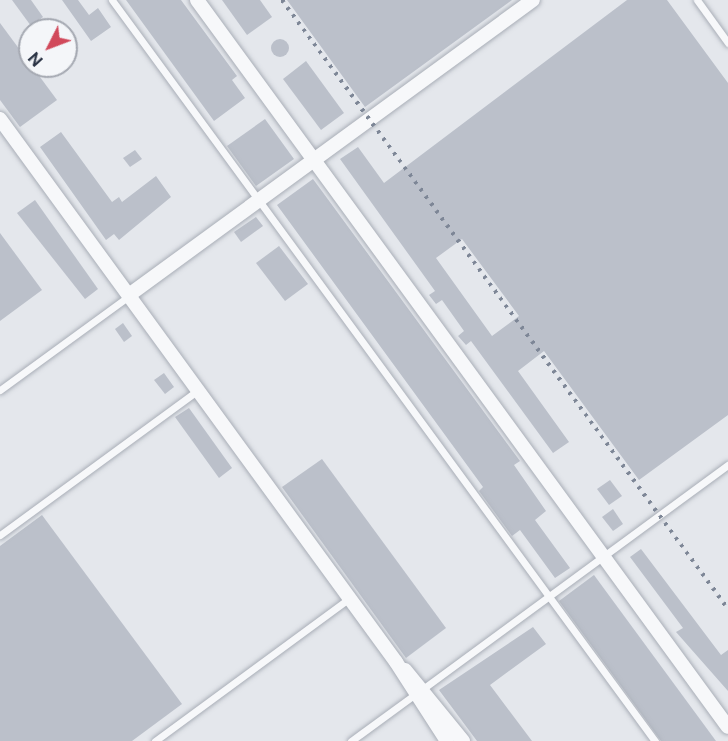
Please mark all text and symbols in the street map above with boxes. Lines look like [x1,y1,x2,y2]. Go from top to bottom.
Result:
north arrow [18,18,78,78]
text: N [24,48,47,70]

